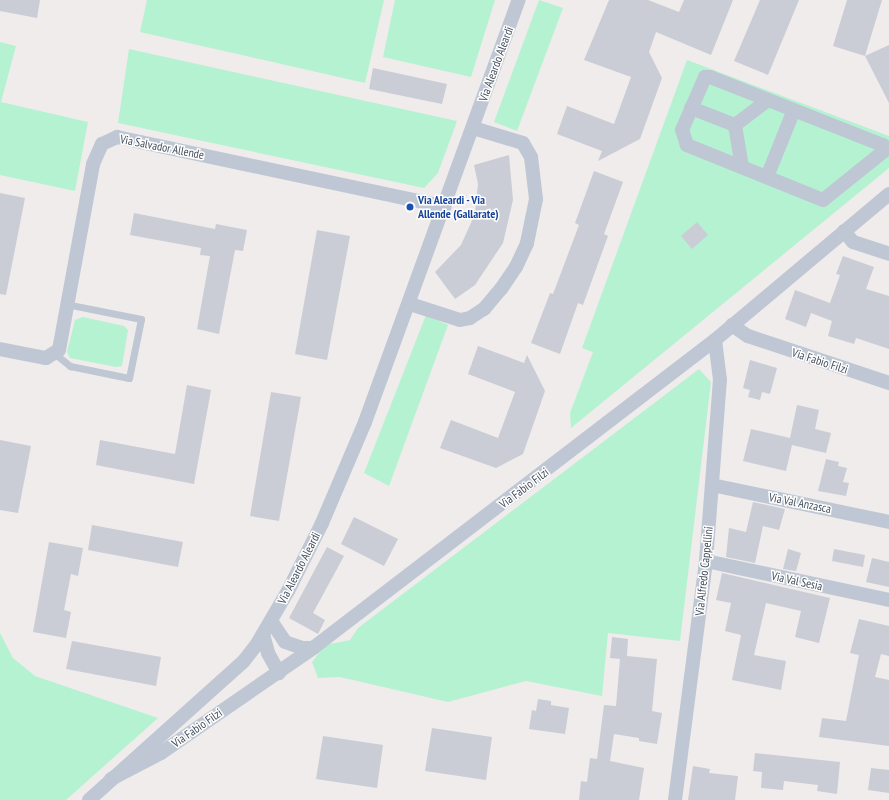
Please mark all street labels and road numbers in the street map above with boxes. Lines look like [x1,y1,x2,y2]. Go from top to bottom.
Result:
street label: Via Aleardo Aleardi [476,24,516,104]
street label: Via Salvador Allende [119,132,205,162]
street label: Via Fabio Filzi [790,345,850,377]
street label: Via Fabio Filzi [496,465,552,511]
street label: Via Val Anzasca [767,490,833,516]
street label: Via Alfredo Cappellini [692,526,716,616]
street label: Via Aleardo Aleardi [275,529,323,607]
street label: Via Val Sesia [770,569,824,593]
street label: Via Fabio Filzi [169,705,225,751]

